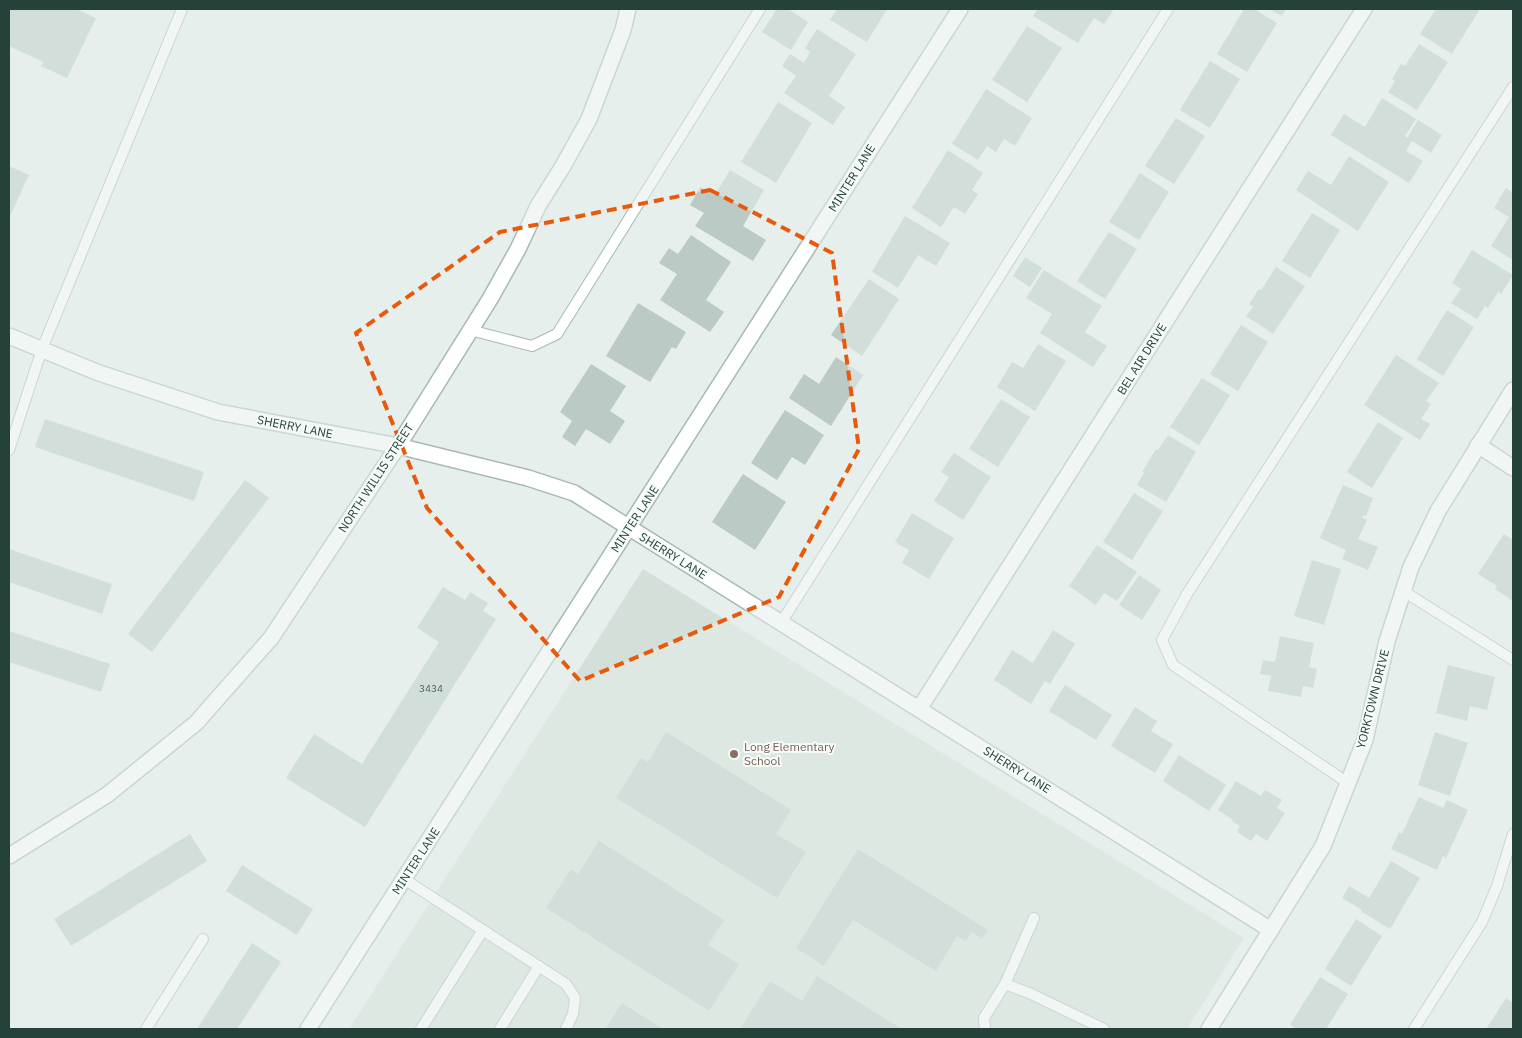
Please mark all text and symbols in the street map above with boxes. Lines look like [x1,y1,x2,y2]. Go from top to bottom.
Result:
street label: MINTER LANE [825,141,878,214]
street label: BEL AIR DRIVE [1114,320,1170,397]
street label: SHERRY LANE [256,412,334,441]
street label: NORTH WILLIS STREET [335,420,416,535]
street label: MINTER LANE [607,482,662,555]
street label: SHERRY LANE [637,529,710,582]
street label: YORKTOWN DRIVE [1353,647,1392,750]
house number: 3434 [419,682,443,695]
place label: Long Elementary School [744,739,834,768]
street label: SHERRY LANE [981,743,1054,796]
marker: Long Elementary School [728,748,740,760]
street label: MINTER LANE [388,824,443,897]

